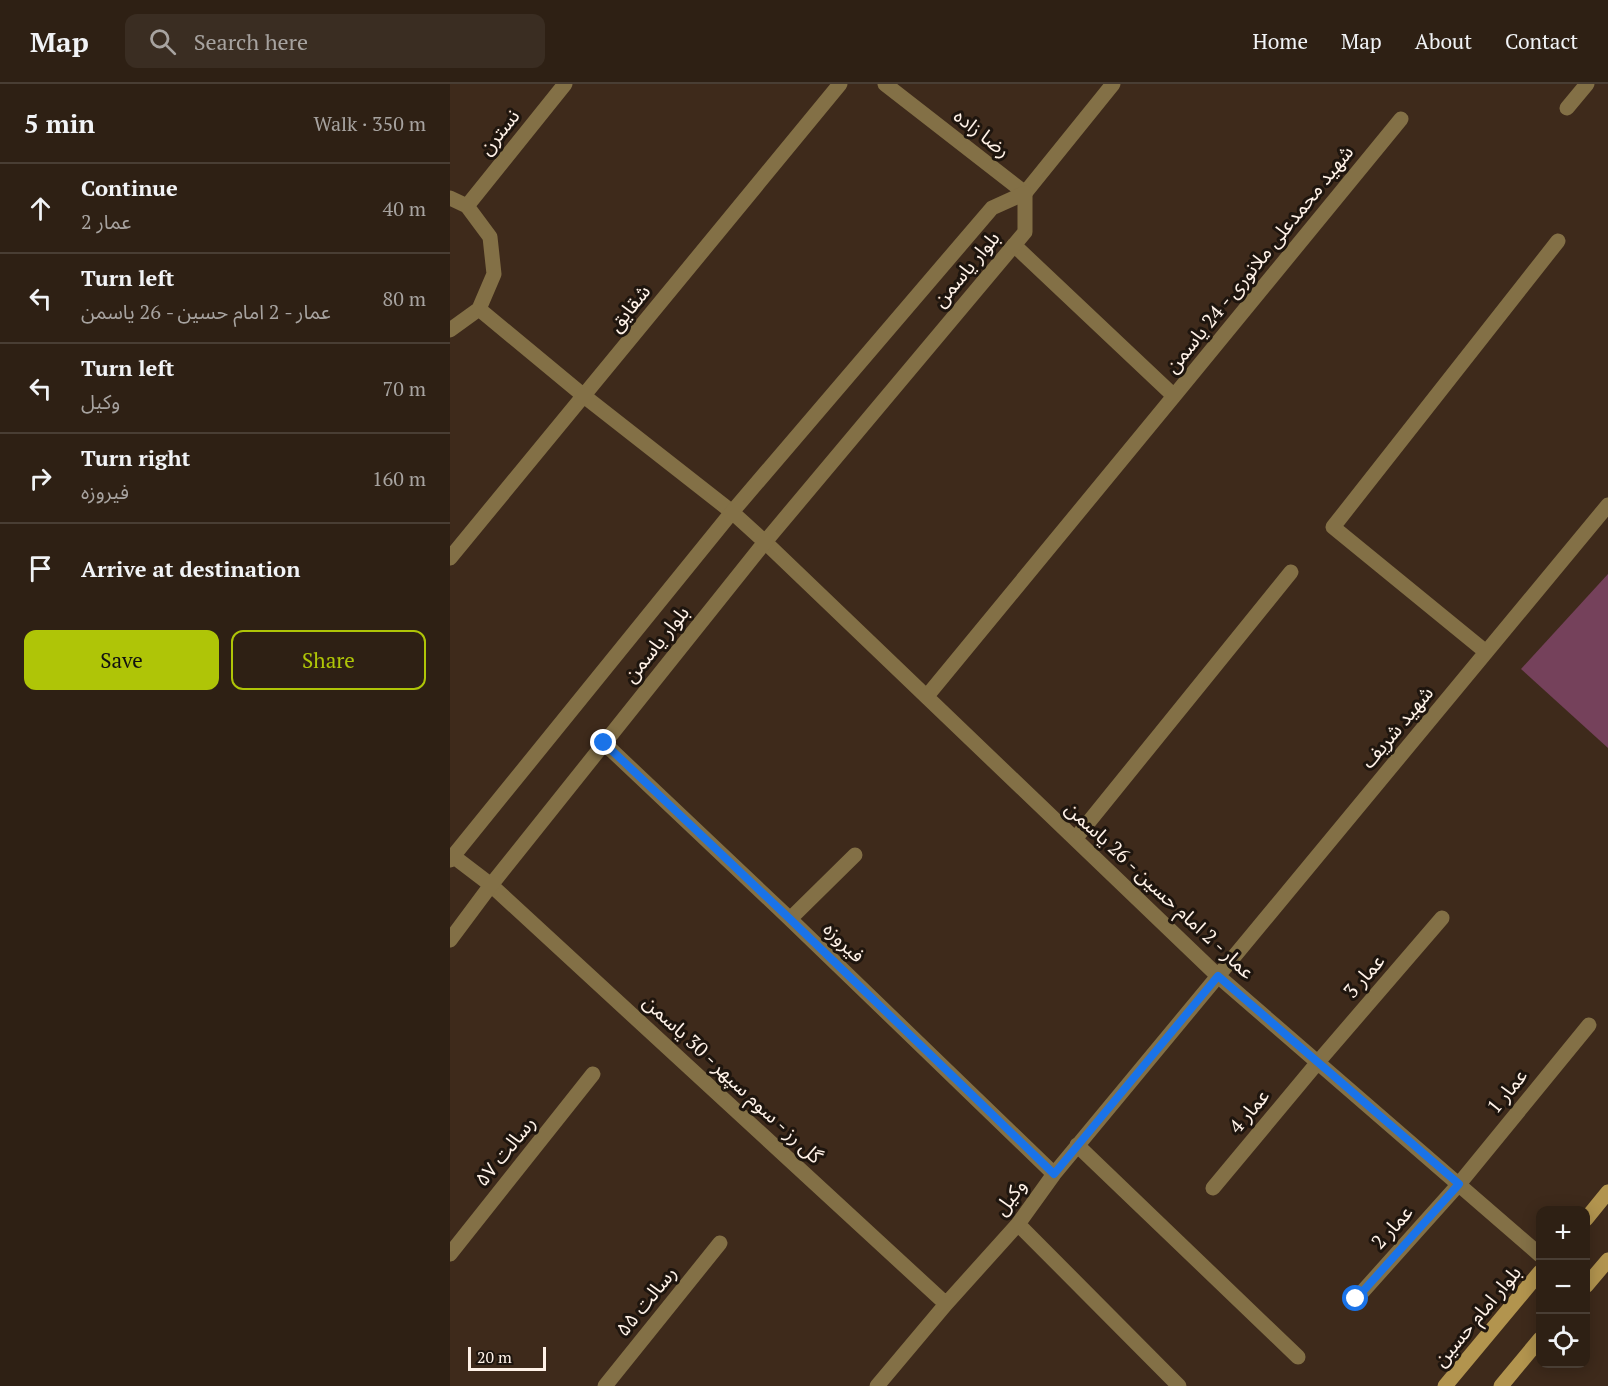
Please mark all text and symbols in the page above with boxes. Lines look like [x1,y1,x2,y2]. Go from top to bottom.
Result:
search box [125,14,545,68]
text: Map [30,23,89,60]
icon: search [146,25,179,58]
text: Search here [194,27,308,56]
text: Home [1252,27,1308,55]
text: Map [1341,27,1382,55]
text: About [1415,27,1472,55]
text: Contact [1505,27,1578,55]
street label: رضا زاده [948,102,1016,163]
street label: نسترن [472,103,525,160]
text: 5 min [24,106,95,140]
text: Walk · 350 m [314,110,426,137]
street label: شهید محمدعلی ملانوری - 24 یاسمن [1158,139,1359,378]
text: Continue [81,173,178,202]
icon: ahead [24,192,57,225]
text: 40 m [383,195,426,222]
text: عمار 2 [81,208,131,235]
street label: بلوار یاسمن [926,225,1005,312]
text: Turn left [81,263,174,292]
street label: شقایق [601,278,656,337]
icon: left [24,282,57,315]
text: 80 m [383,285,426,312]
text: عمار - 2 امام حسین - 26 یاسمن [81,298,331,325]
text: Turn left [81,353,174,382]
icon: left [24,372,57,405]
text: 70 m [383,375,426,402]
text: وکیل [81,388,120,415]
text: Turn right [81,443,190,472]
icon: right [24,462,57,495]
text: 160 m [372,465,426,492]
text: فیروزه [81,478,129,505]
icon: arrive [24,552,57,585]
text: Arrive at destination [81,554,300,583]
street label: بلوار یاسمن [616,600,695,688]
button: Save [24,630,219,690]
button: Share [231,630,426,690]
street label: شهید شریف [1354,680,1439,774]
route end [590,729,616,755]
street label: عمار - 2 امام حسین - 26 یاسمن [1058,795,1261,986]
street label: فیروزه [818,915,871,968]
street label: عمار 3 [1337,948,1390,1004]
street label: گل رز - سوم سپهر - 30 یاسمن [636,988,830,1171]
street label: عمار 1 [1480,1063,1533,1119]
street label: عمار 4 [1222,1083,1275,1139]
street label: رسالت ۵۷ [468,1110,541,1191]
street label: وکیل [987,1173,1032,1220]
street label: عمار 2 [1365,1199,1418,1254]
map controls [1536,1206,1590,1368]
button: + [1536,1206,1590,1260]
street label: بلوار امام حسین [1426,1259,1528,1373]
street label: رسالت ۵۵ [609,1260,682,1341]
button: − [1536,1260,1590,1314]
route start [1342,1285,1368,1311]
button: locate [1536,1314,1590,1368]
scale bar [468,1344,546,1372]
text: 20 m [477,1346,512,1368]

